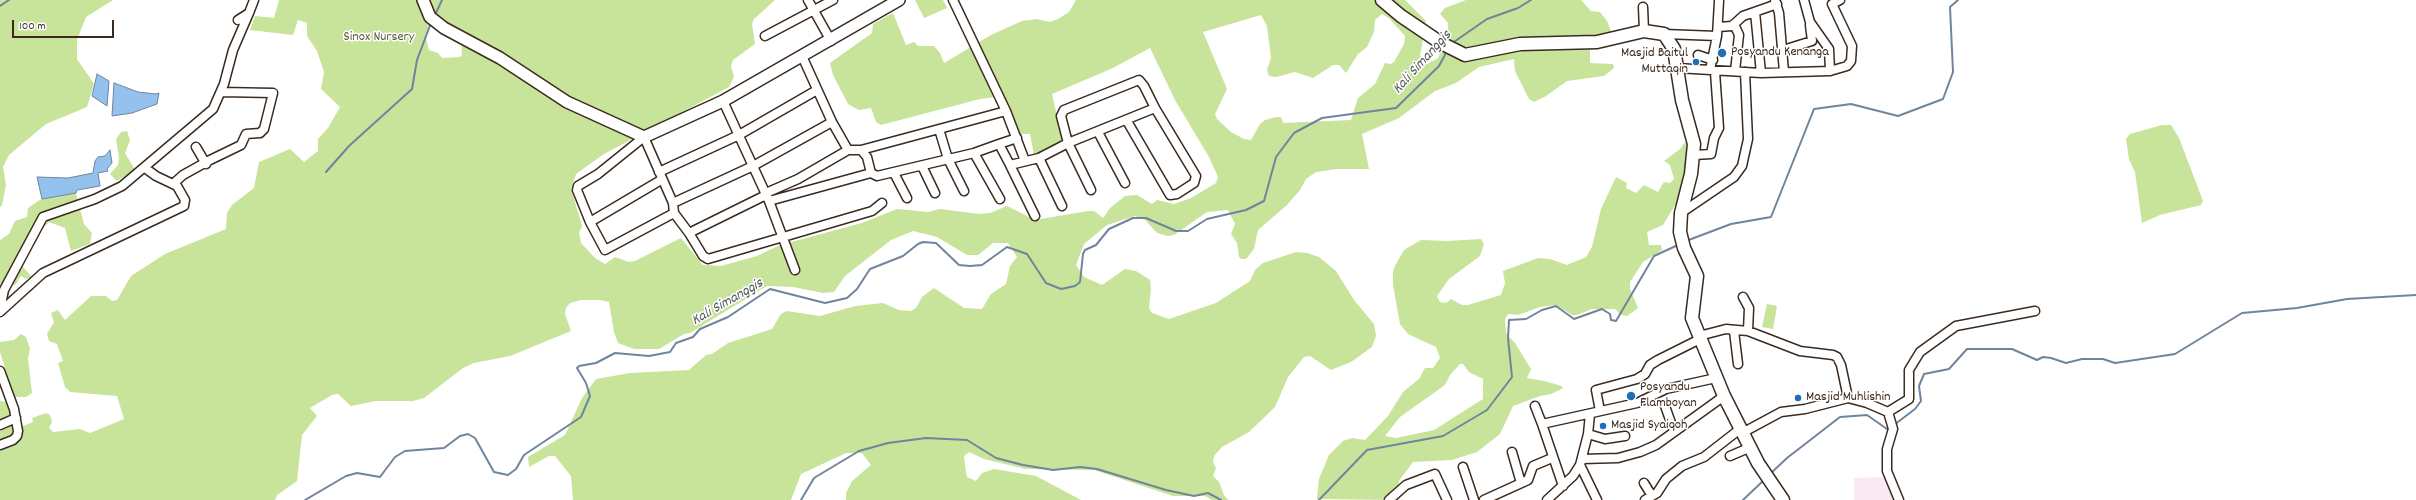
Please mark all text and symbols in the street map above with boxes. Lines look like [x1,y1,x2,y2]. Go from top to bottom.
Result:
scale bar [14,12,116,38]
text: 100 m [19,18,46,35]
water label: Kali Simanggis [1390,27,1456,99]
park label: Sinox Nursery [344,30,414,46]
place label: Posyandu Kenanga [1731,45,1829,61]
place label: Masjid Baitul Muttaqin [1621,46,1688,78]
marker: Posyandu Kenanga [1716,47,1728,59]
marker: Masjid Baitul Muttaqin [1691,57,1701,67]
water label: Kali Simanggis [689,275,767,331]
place label: Posyandu Flamboyan [1640,380,1697,412]
marker: Posyandu Flamboyan [1625,390,1637,402]
place label: Masjid Muhlishin [1806,390,1891,406]
marker: Masjid Muhlishin [1793,393,1803,403]
place label: Masjid Syaiqoh [1611,418,1688,434]
marker: Masjid Syaiqoh [1598,421,1608,431]

